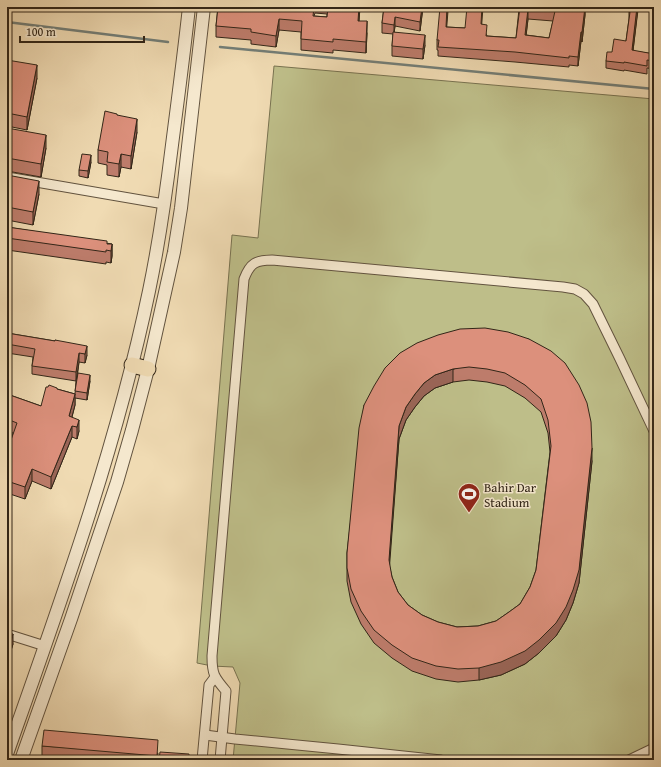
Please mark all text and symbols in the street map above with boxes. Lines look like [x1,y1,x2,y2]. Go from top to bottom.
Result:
scale bar [20,18,144,44]
text: 100 m [26,23,56,40]
place label: Bahir Dar Stadium [484,478,537,512]
sports icon: Bahir Dar Stadium [456,481,482,514]

